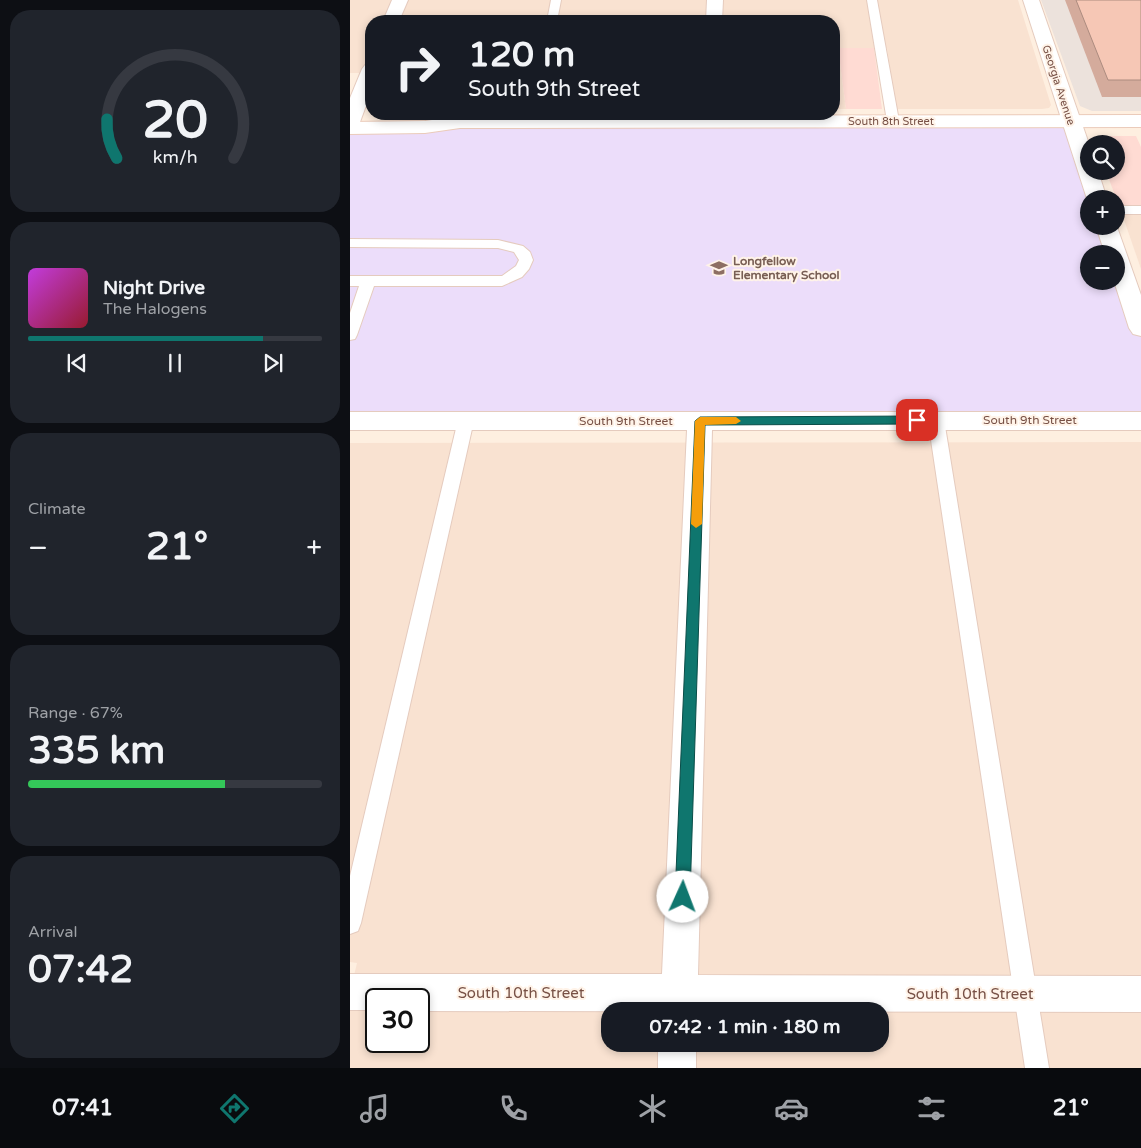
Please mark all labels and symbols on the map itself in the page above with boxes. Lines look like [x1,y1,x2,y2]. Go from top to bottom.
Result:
street label: Georgia Avenue [1039,43,1078,127]
street label: South 8th Street [848,115,934,128]
place label: Longfellow Elementary School [733,254,840,283]
school or university icon: Longfellow Elementary School [709,258,729,278]
pin [896,399,938,441]
street label: South 9th Street [983,413,1077,427]
street label: South 9th Street [579,414,673,428]
position arrow [656,870,708,922]
street label: South 10th Street [458,984,585,1002]
street label: South 10th Street [907,985,1034,1003]
speed limit sign: 30 [365,988,430,1053]

